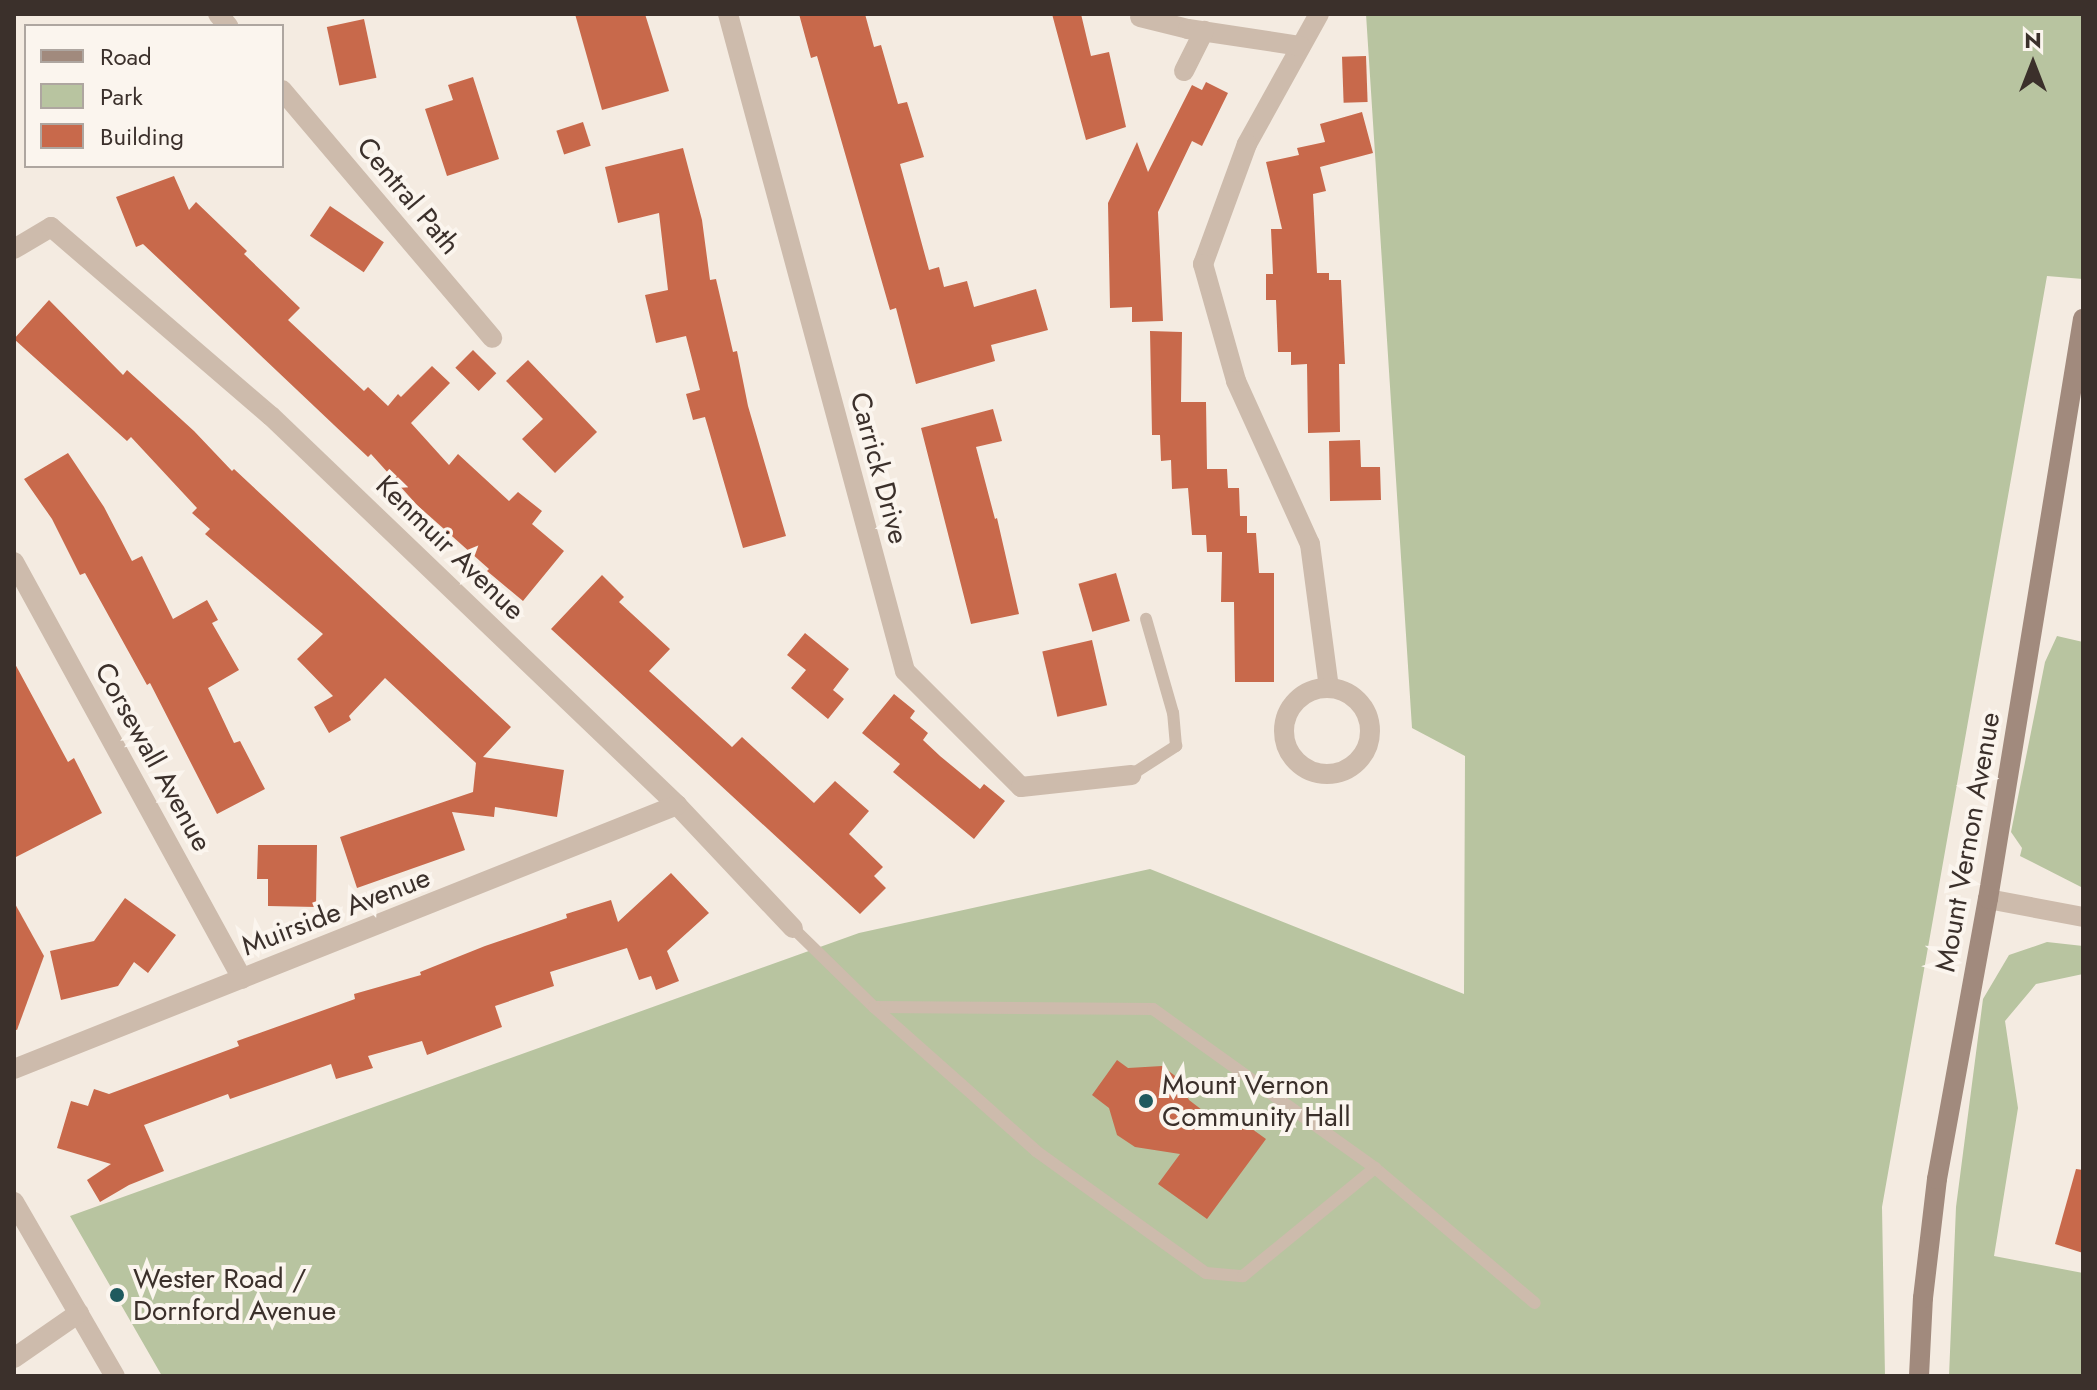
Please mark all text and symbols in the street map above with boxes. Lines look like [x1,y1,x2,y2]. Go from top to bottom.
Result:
legend [24,24,284,168]
north arrow [1993,24,2073,104]
text: N [2024,24,2042,56]
text: Road [100,39,152,74]
text: Park [100,79,143,114]
text: Building [100,119,184,154]
street label: Central Path [349,131,467,261]
street label: Carrick Drive [843,389,915,547]
street label: Kenmuir Avenue [369,469,531,627]
street label: Corsewall Avenue [87,657,219,857]
street label: Mount Vernon Avenue [1929,710,2007,974]
street label: Muirside Avenue [237,861,435,963]
place label: Mount Vernon Community Hall [1162,1068,1351,1134]
marker: Mount Vernon Community Hall [1137,1092,1155,1110]
place label: Wester Road / Dornford Avenue [133,1262,336,1328]
marker: Wester Road / Dornford Avenue [108,1286,126,1304]

